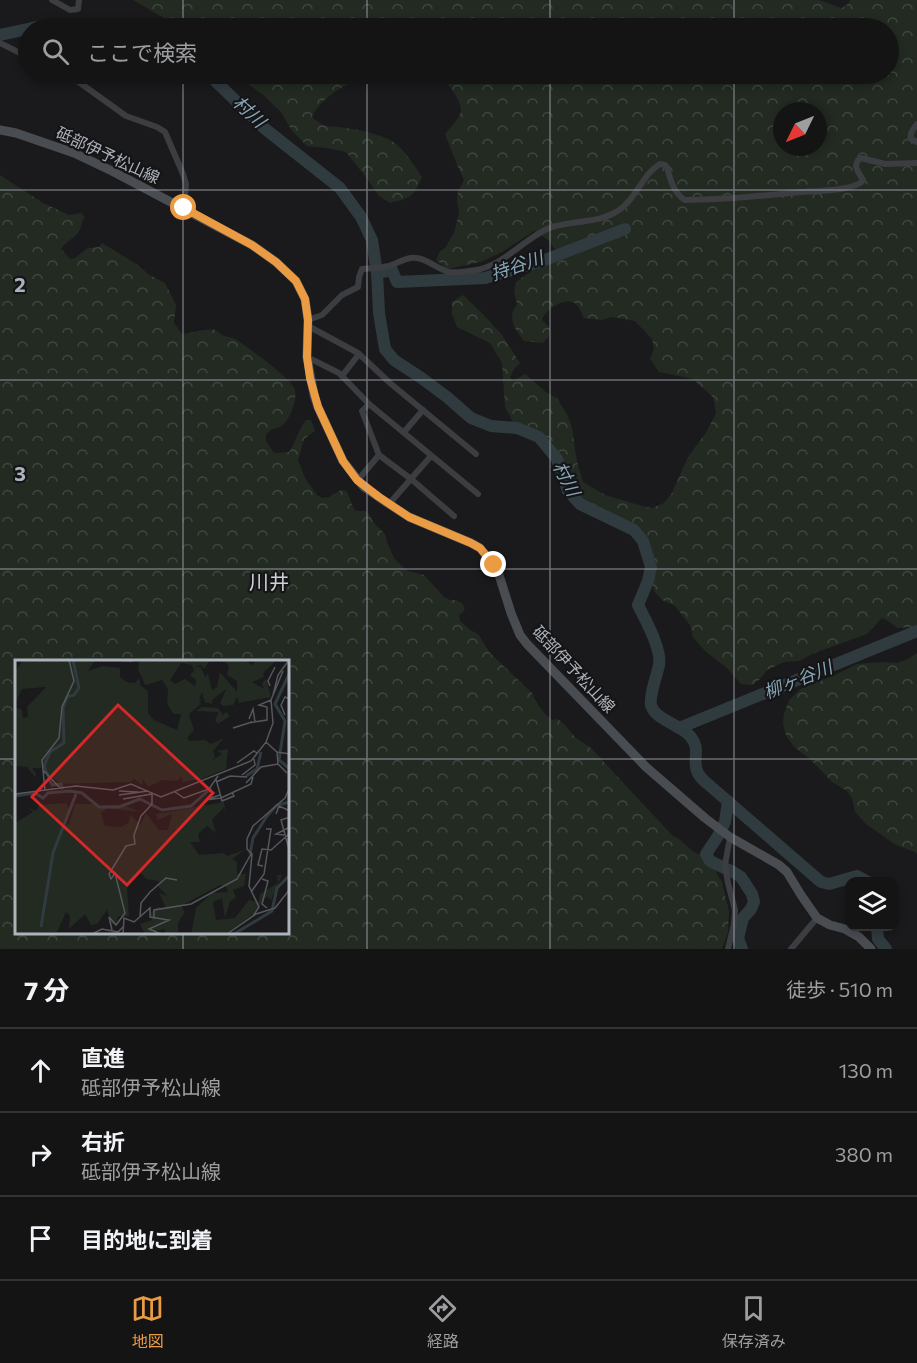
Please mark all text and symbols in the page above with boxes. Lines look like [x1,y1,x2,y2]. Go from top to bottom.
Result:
search box [18,18,899,84]
icon: search [39,35,72,68]
text: ここで検索 [87,39,197,66]
water label: 村川 [229,91,272,133]
north arrow [773,102,827,156]
street label: 砥部伊予松山線 [53,122,163,187]
route start [170,194,196,220]
water label: 持谷川 [488,245,548,284]
text: 2 [14,272,26,296]
water label: 村川 [549,458,586,501]
text: 3 [14,461,26,485]
route end [480,551,506,577]
district label: 川井 [249,569,289,593]
street label: 砥部伊予松山線 [529,621,620,716]
water label: 柳ヶ谷川 [760,655,837,703]
inset map [15,660,290,934]
map controls [845,877,899,931]
button: layers [845,877,899,931]
text: 7 分 [24,974,69,1005]
text: 徒歩 · 510 m [786,977,893,1001]
text: 直進 [81,1044,125,1071]
icon: ahead [24,1054,57,1087]
text: 130 m [839,1058,893,1082]
text: 砥部伊予松山線 [81,1075,221,1099]
text: 右折 [81,1128,125,1155]
icon: right [24,1138,57,1171]
text: 380 m [835,1142,893,1166]
text: 砥部伊予松山線 [81,1159,221,1183]
icon: arrive [24,1222,57,1255]
text: 目的地に到着 [81,1226,213,1253]
tab: 地図 [131,1292,164,1352]
tab: 経路 [426,1292,459,1352]
tab: 保存済み [722,1292,786,1352]

